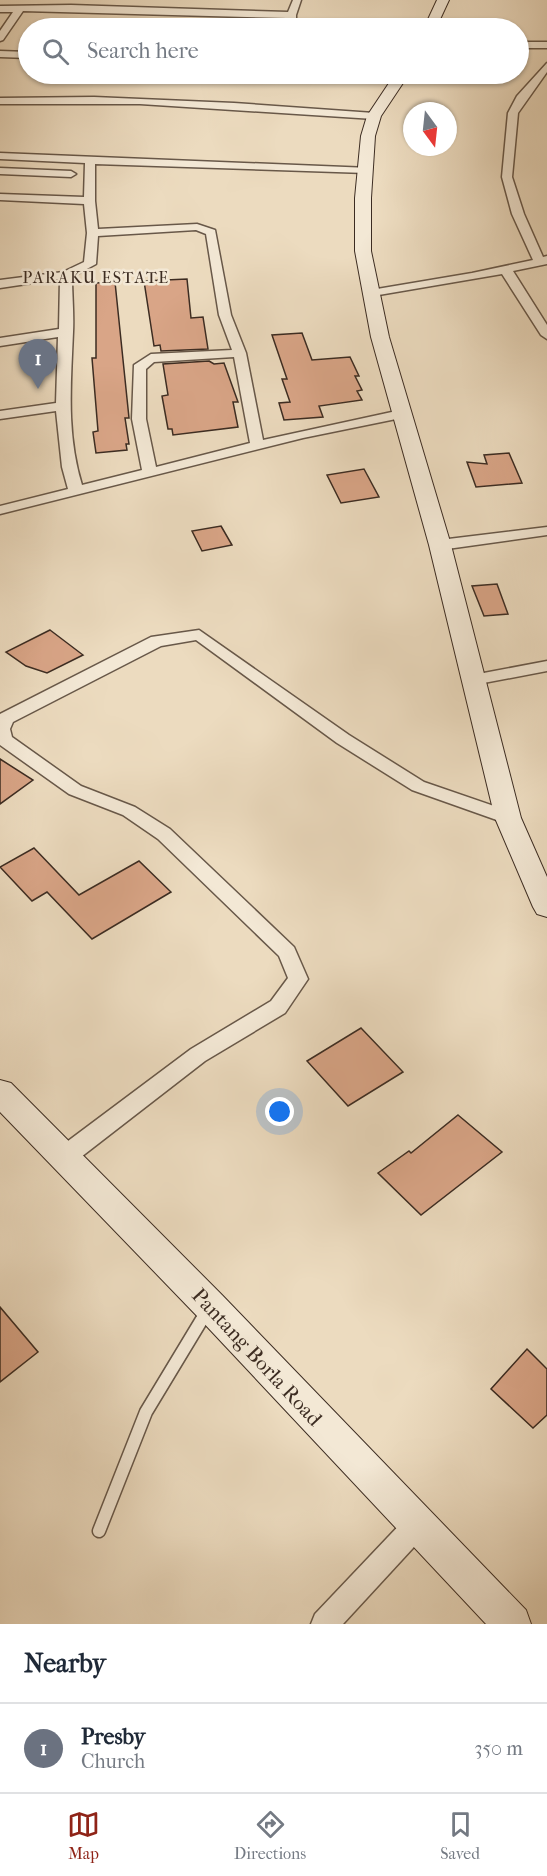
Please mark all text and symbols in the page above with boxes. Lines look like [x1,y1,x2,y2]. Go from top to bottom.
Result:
search box [18,18,529,84]
icon: search [39,35,72,68]
text: Search here [87,38,199,64]
north arrow [403,102,457,156]
district label: PARAKU ESTATE [22,268,170,287]
pin: 1 [18,340,57,389]
your location [265,1097,294,1126]
street label: Pantang Borla Road [187,1283,327,1431]
text: Nearby [24,1648,106,1679]
text: Presby [81,1724,145,1750]
text: 1 [40,1737,47,1760]
text: 350 m [474,1737,523,1760]
text: Church [81,1750,145,1773]
tab: Map [67,1808,100,1863]
tab: Directions [234,1808,306,1863]
tab: Saved [440,1808,480,1863]

